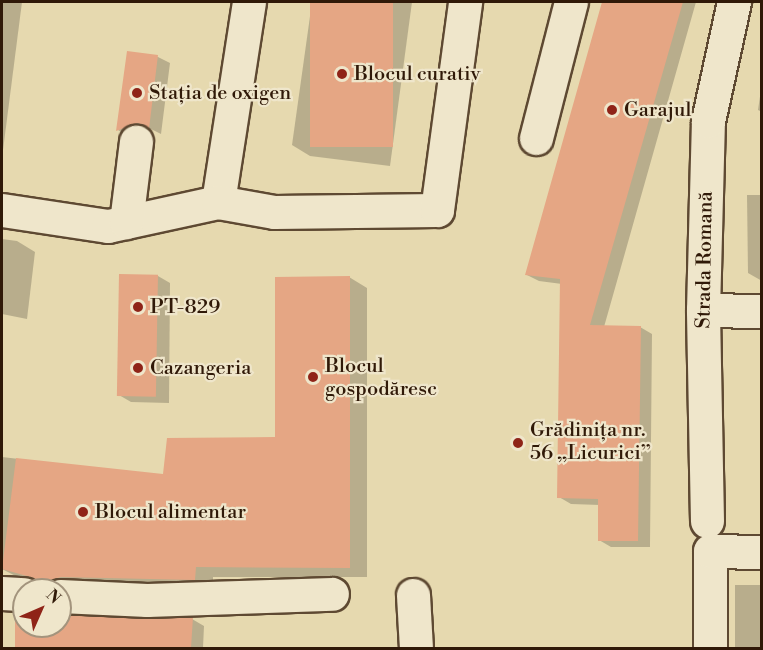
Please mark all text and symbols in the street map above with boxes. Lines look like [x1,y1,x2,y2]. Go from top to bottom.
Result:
place label: Blocul curativ [354,62,481,86]
marker: Blocul curativ [335,67,349,81]
place label: Stația de oxigen [149,81,291,105]
marker: Stația de oxigen [130,86,144,100]
place label: Garajul [624,98,691,122]
marker: Garajul [605,103,619,117]
street label: Strada Romană [692,191,718,329]
place label: PT-829 [150,295,220,319]
marker: PT-829 [131,300,145,314]
place label: Blocul gospodăresc [325,354,437,401]
place label: Cazangeria [150,356,251,380]
marker: Cazangeria [131,361,145,375]
marker: Blocul gospodăresc [306,370,320,384]
place label: Grădinița nr. 56 „Licurici” [530,419,651,466]
marker: Grădinița nr. 56 „Licurici” [511,436,525,450]
place label: Blocul alimentar [95,500,246,524]
marker: Blocul alimentar [76,505,90,519]
north arrow [12,578,72,638]
text: N [42,585,65,608]

